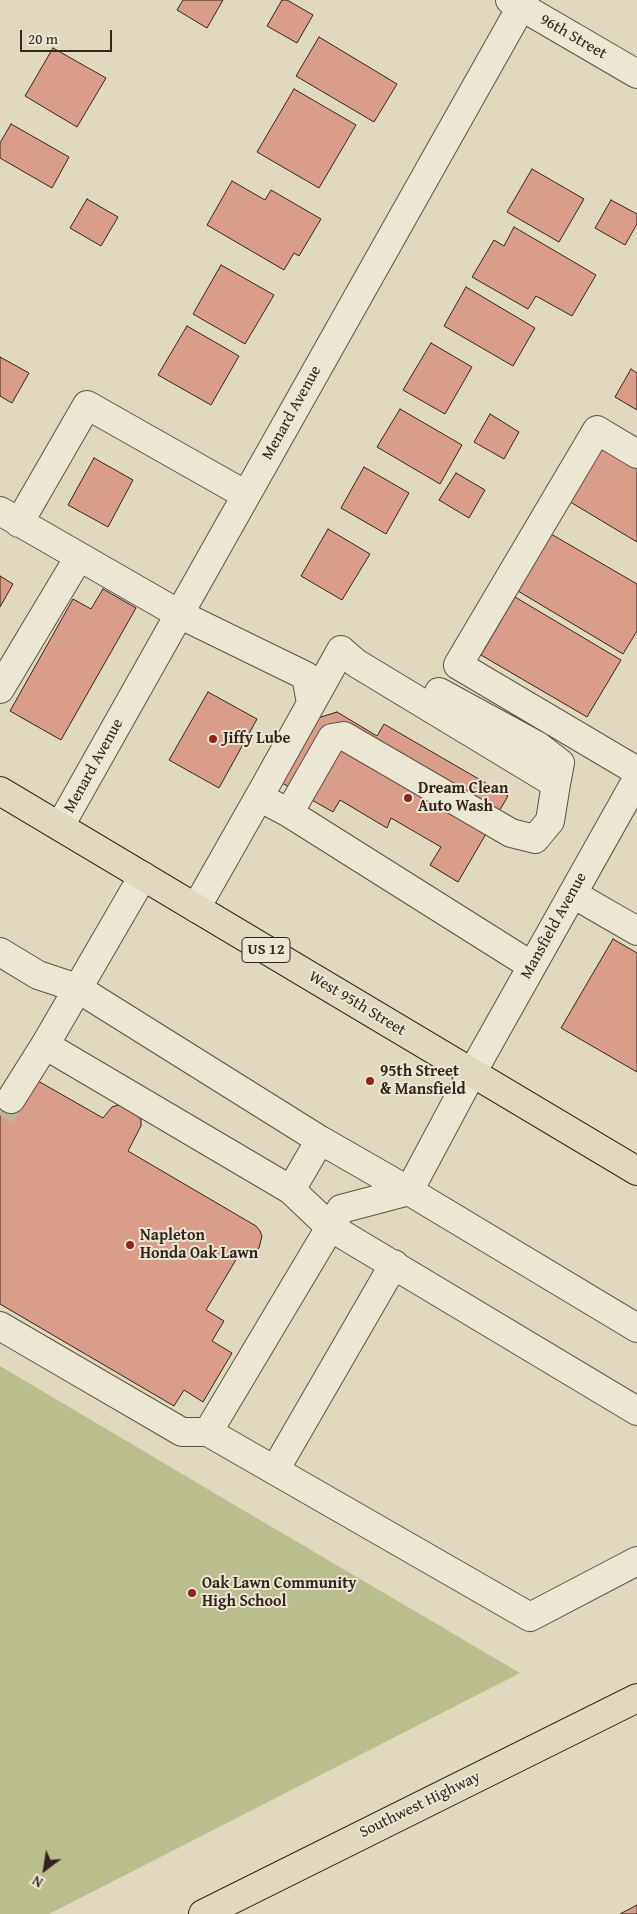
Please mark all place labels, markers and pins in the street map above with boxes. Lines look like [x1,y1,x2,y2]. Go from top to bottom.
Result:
place label: Jiffy Lube [223,729,290,749]
marker: Jiffy Lube [207,733,219,745]
place label: Dream Clean Auto Wash [418,779,508,817]
marker: Dream Clean Auto Wash [402,792,414,804]
place label: 95th Street & Mansfield [380,1062,466,1100]
marker: 95th Street & Mansfield [364,1075,376,1087]
place label: Napleton Honda Oak Lawn [140,1226,258,1264]
marker: Napleton Honda Oak Lawn [124,1239,136,1251]
place label: Oak Lawn Community High School [202,1574,357,1612]
marker: Oak Lawn Community High School [186,1587,198,1599]

